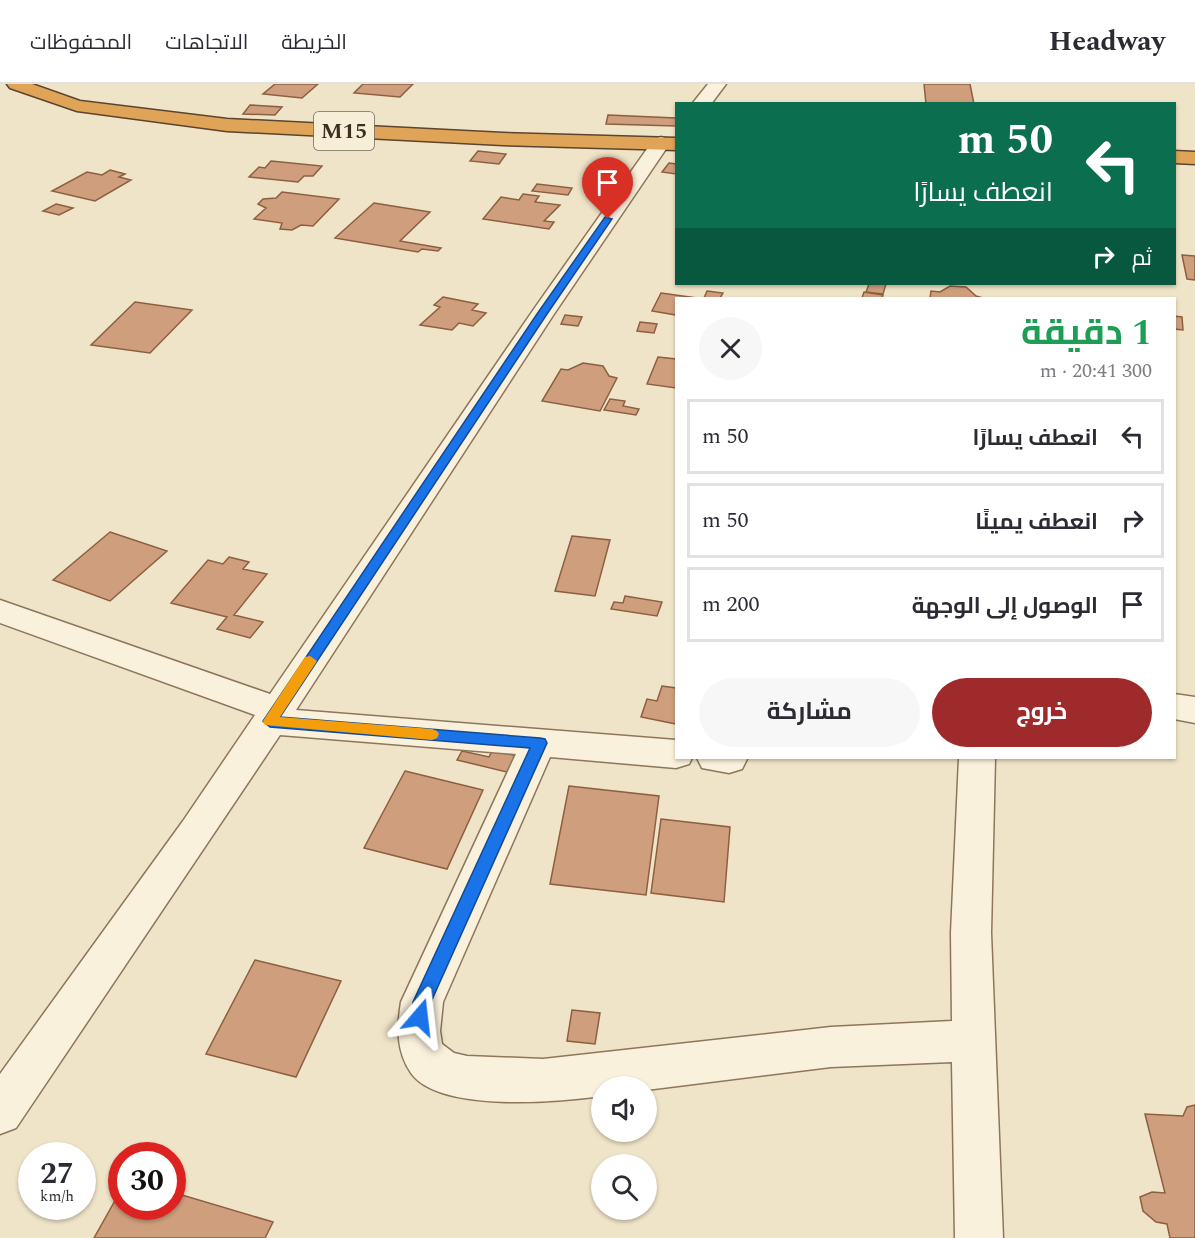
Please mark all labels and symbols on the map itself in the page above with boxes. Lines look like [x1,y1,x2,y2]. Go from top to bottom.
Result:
road number: M15 [314,112,374,150]
pin [582,157,633,219]
position arrow [388,985,452,1049]
speed limit sign: 30 [108,1142,186,1220]

